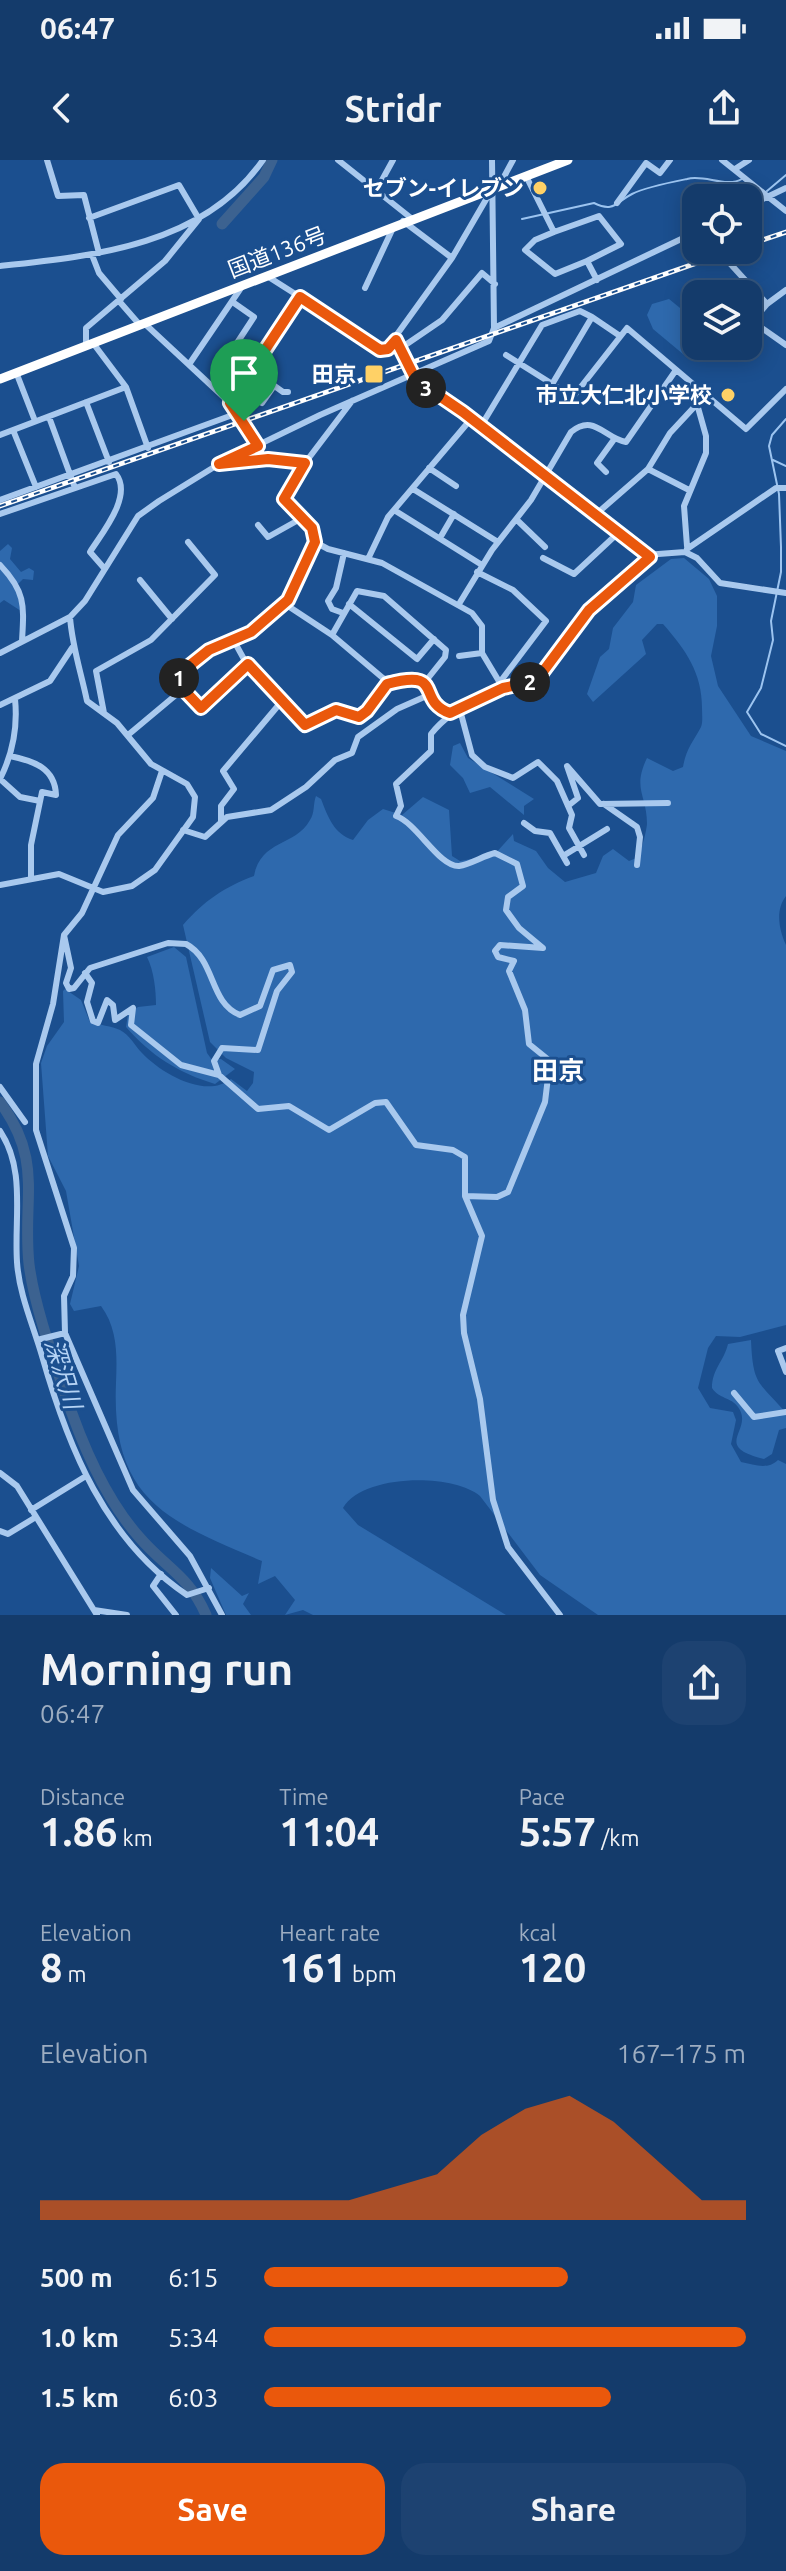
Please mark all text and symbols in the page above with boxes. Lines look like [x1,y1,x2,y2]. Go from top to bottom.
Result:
text: 06:47 [40,11,115,45]
icon: back [40,86,84,130]
icon: share [702,86,746,130]
text: Stridr [344,88,442,129]
place label: セブン-イレブン [363,175,524,200]
marker: セブン-イレブン [531,179,549,197]
map controls [682,184,762,360]
button: locate [682,184,762,264]
street label: 国道136号 [224,221,329,282]
button: layers [682,280,762,360]
pin [210,339,278,421]
icon: arrive [222,351,266,395]
place label: 田京 [312,361,356,386]
marker: 田京 [363,363,385,385]
pin: 3 [406,368,446,408]
text: 3 [420,375,432,400]
place label: 市立大仁北小学校 [536,382,712,407]
marker: 市立大仁北小学校 [719,386,737,404]
pin: 1 [159,658,199,698]
pin: 2 [510,662,550,702]
text: 1 [173,665,185,690]
text: 2 [524,669,536,694]
district label: 田京 [532,1056,584,1085]
water label: 深沢川 [40,1335,88,1415]
button: share [662,1641,746,1725]
text: Morning run [40,1644,293,1693]
text: 06:47 [40,1699,105,1728]
text: Distance [40,1784,125,1809]
text: Time [279,1784,329,1809]
text: Pace [519,1784,565,1809]
text: 1.86 [40,1809,118,1854]
text: 11:04 [279,1809,379,1854]
text: 5:57 [519,1809,596,1854]
text: km [118,1825,153,1850]
text: /km [596,1825,639,1850]
text: Elevation [40,1920,132,1945]
text: Heart rate [279,1920,381,1945]
text: kcal [519,1920,557,1945]
text: 8 [40,1945,63,1990]
text: 161 [279,1945,347,1990]
text: 120 [519,1945,586,1990]
text: m [63,1961,87,1986]
text: bpm [347,1961,397,1986]
text: Elevation [40,2039,148,2068]
text: 167–175 m [617,2039,746,2068]
text: 500 m [40,2263,113,2292]
text: 6:15 [168,2263,218,2292]
text: 1.0 km [40,2323,119,2352]
text: 5:34 [168,2323,218,2352]
text: 1.5 km [40,2383,119,2412]
text: 6:03 [168,2383,218,2412]
button: Save [40,2463,385,2555]
button: Share [401,2463,746,2555]

